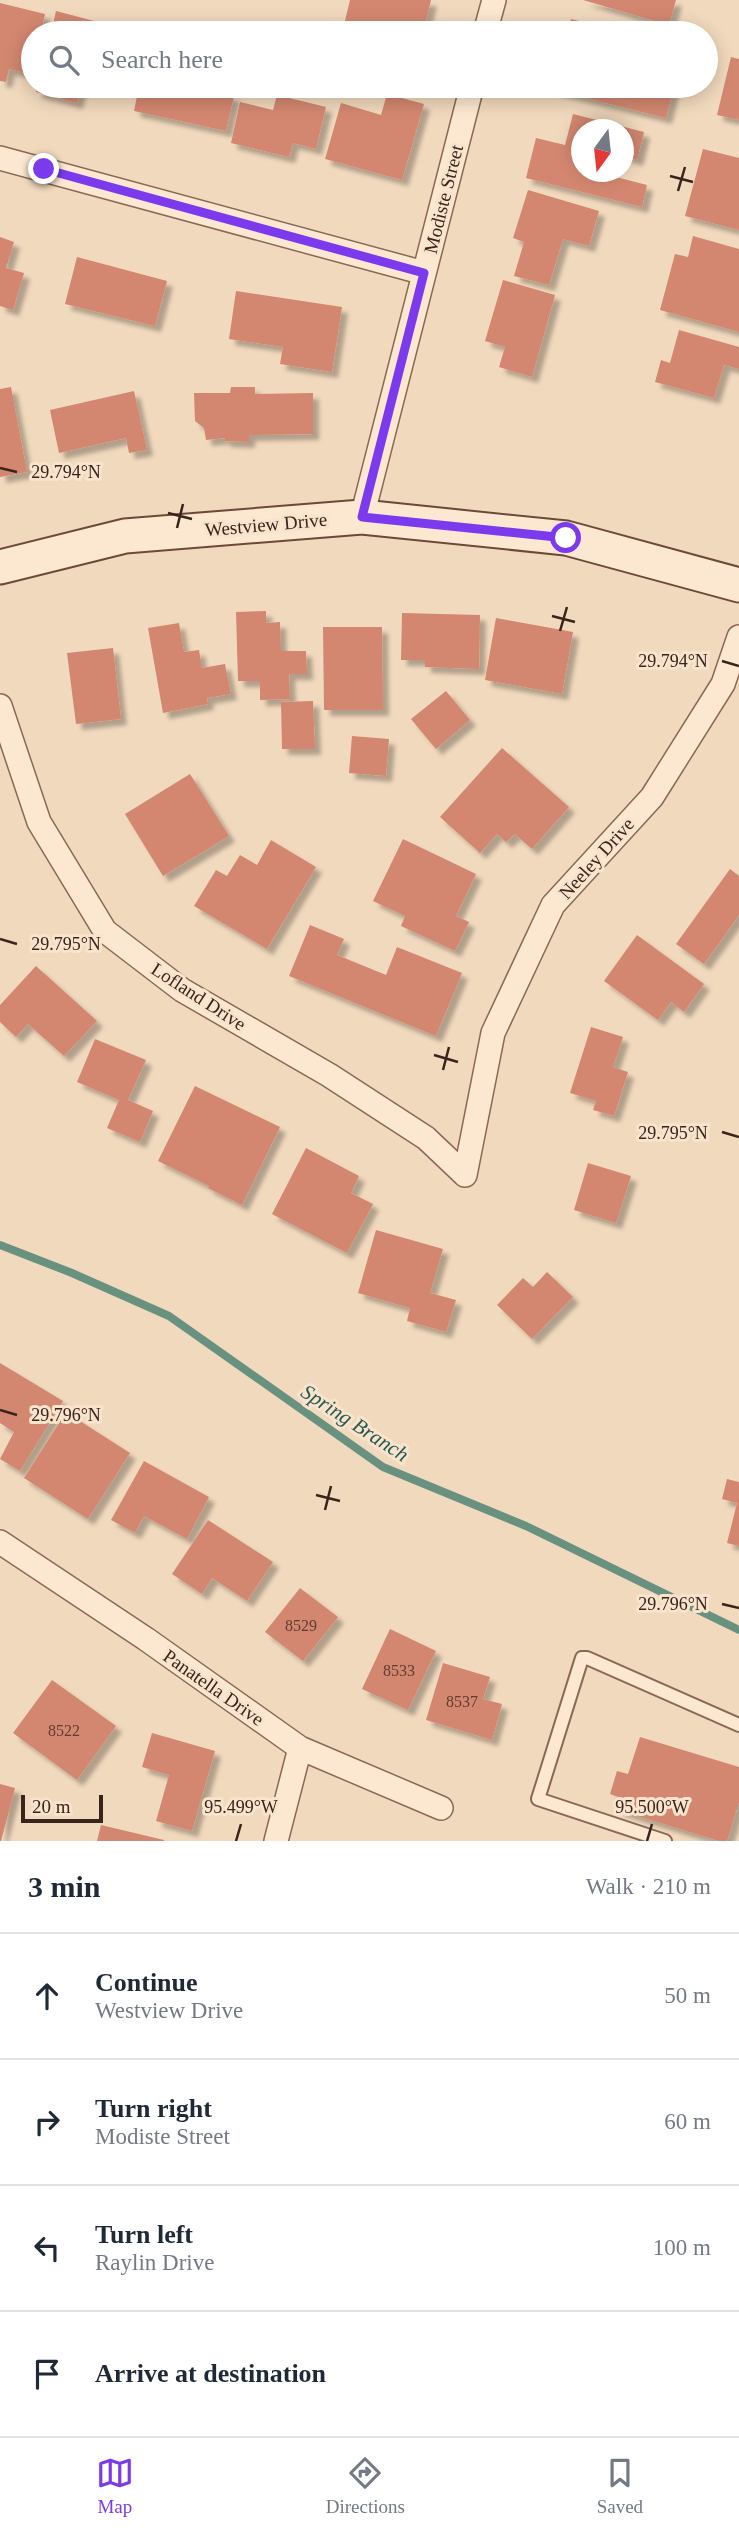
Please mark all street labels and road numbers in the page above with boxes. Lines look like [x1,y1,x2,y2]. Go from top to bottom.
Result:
street label: Modiste Street [420,142,467,256]
street label: Westview Drive [204,509,328,540]
street label: Neeley Drive [555,813,638,903]
street label: Lofland Drive [148,958,250,1035]
street label: Panatella Drive [160,1645,268,1730]

